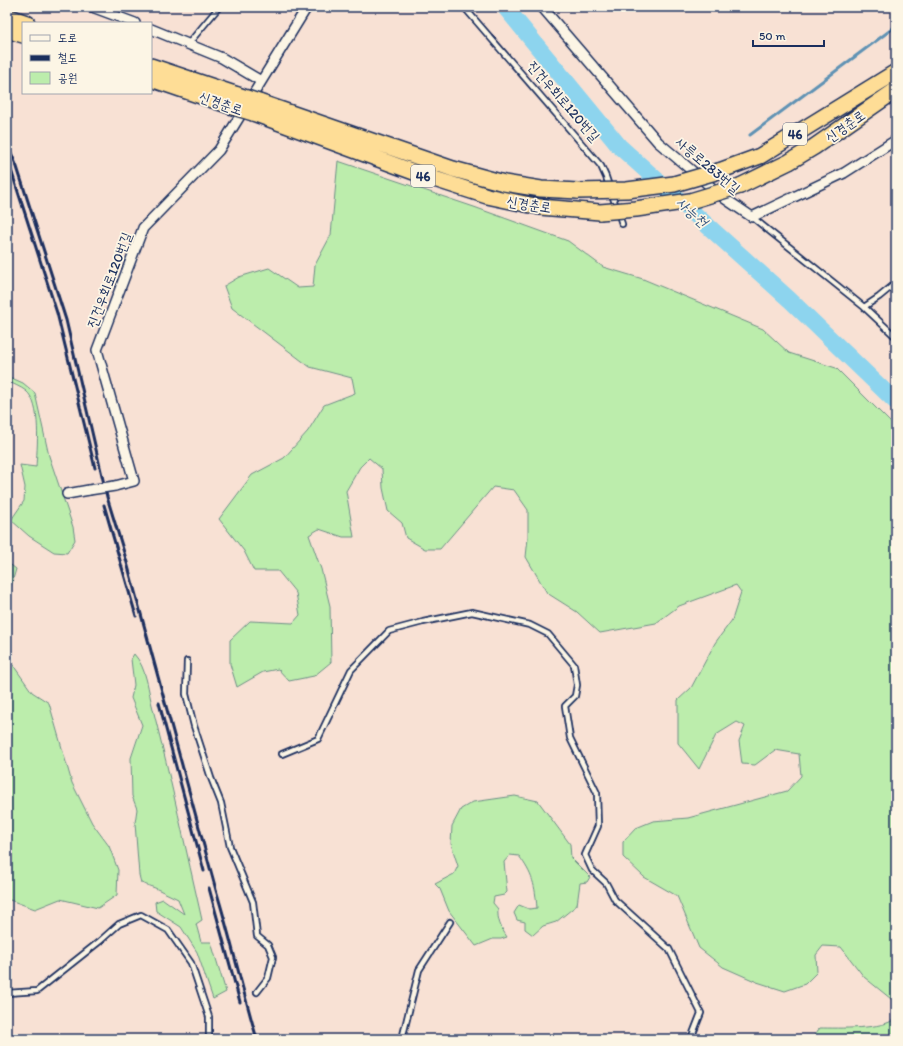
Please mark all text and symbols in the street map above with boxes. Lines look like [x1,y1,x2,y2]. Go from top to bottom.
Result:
legend [22,22,152,94]
scale bar [753,22,824,48]
text: 50 m [759,29,785,43]
text: 도로 [58,31,77,45]
text: 철도 [58,51,77,65]
street label: 진건우회로120번길 [524,58,604,146]
text: 공원 [58,71,77,85]
street label: 신경춘로 [197,88,245,119]
street label: 신경춘로 [822,107,869,146]
road number: 46 [783,123,807,145]
street label: 사릉로283번길 [672,133,744,198]
road number: 46 [411,165,435,187]
street label: 신경춘로 [505,193,553,216]
water label: 사능천 [673,193,713,232]
street label: 진건우회로120번길 [83,229,136,331]

